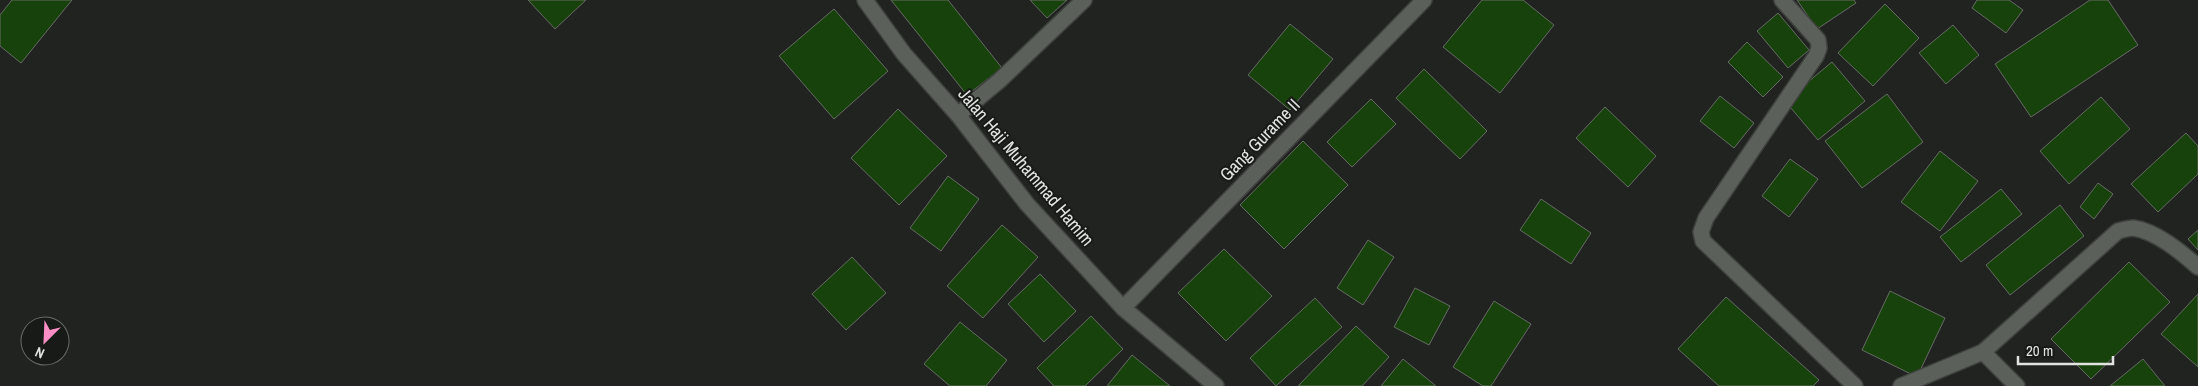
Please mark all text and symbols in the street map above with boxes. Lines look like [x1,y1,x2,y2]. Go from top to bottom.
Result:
street label: Jalan Haji Muhammad Hamim [953,82,1100,251]
street label: Gang Gurame II [1214,93,1305,186]
north arrow [20,316,70,366]
scale bar [2018,334,2113,366]
text: 20 m [2026,340,2053,361]
text: N [32,343,47,363]

